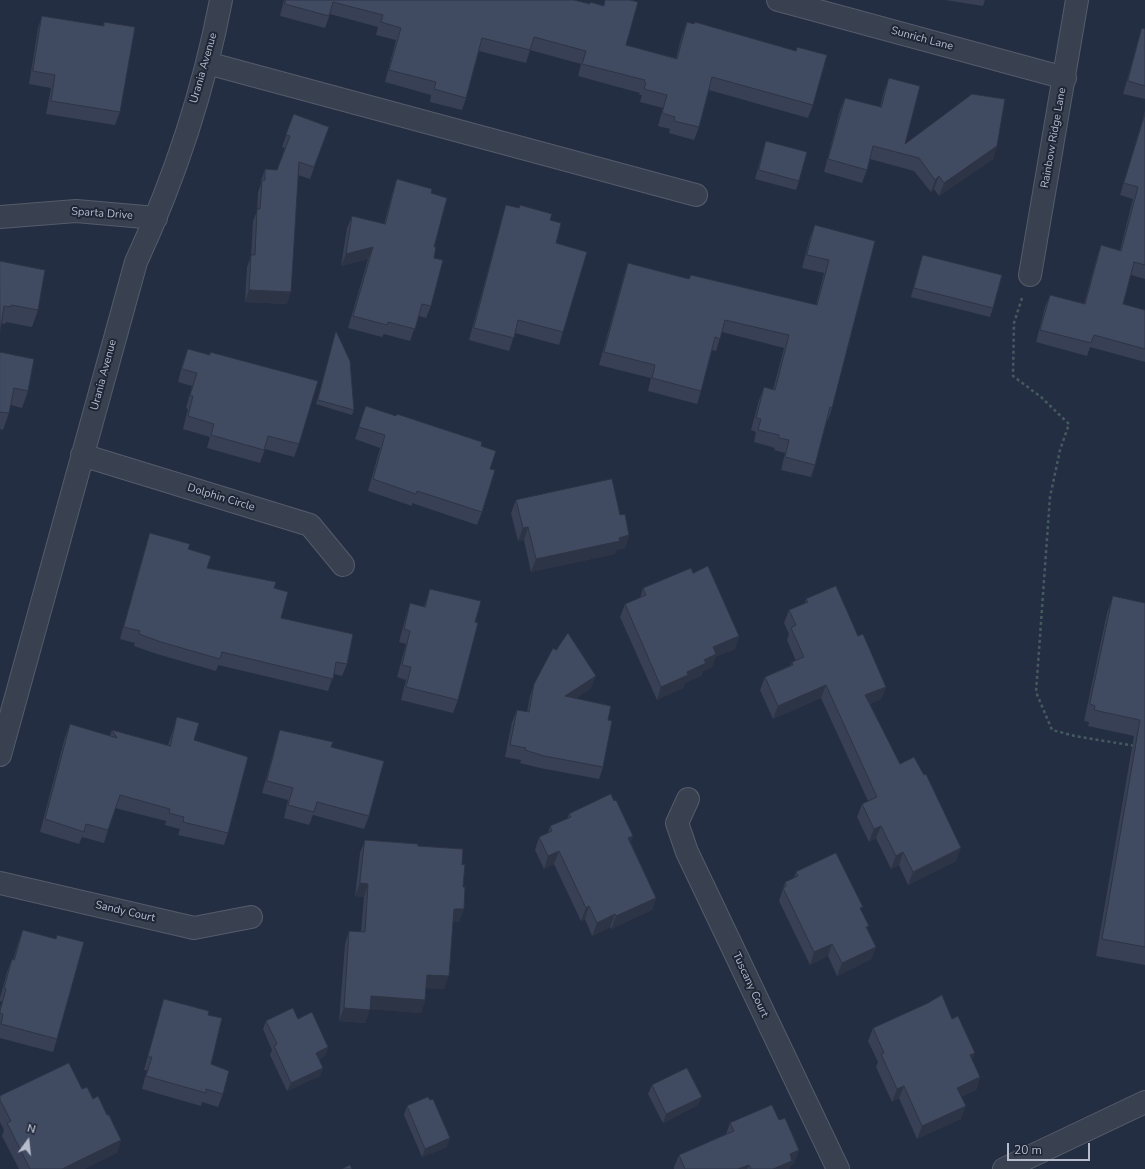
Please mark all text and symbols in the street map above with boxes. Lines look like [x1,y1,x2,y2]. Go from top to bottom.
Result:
street label: Sunrich Lane [890,24,954,54]
street label: Urania Avenue [188,31,220,105]
street label: Rainbow Ridge Lane [1039,87,1069,189]
street label: Sparta Drive [71,205,133,223]
street label: Urania Avenue [88,338,120,412]
street label: Dolphin Circle [186,481,256,515]
street label: Sandy Court [94,899,156,925]
street label: Tuscany Court [729,950,771,1020]
north arrow [8,1121,48,1161]
text: N [25,1121,37,1137]
scale bar [1009,1135,1092,1161]
text: 20 m [1014,1142,1042,1158]

